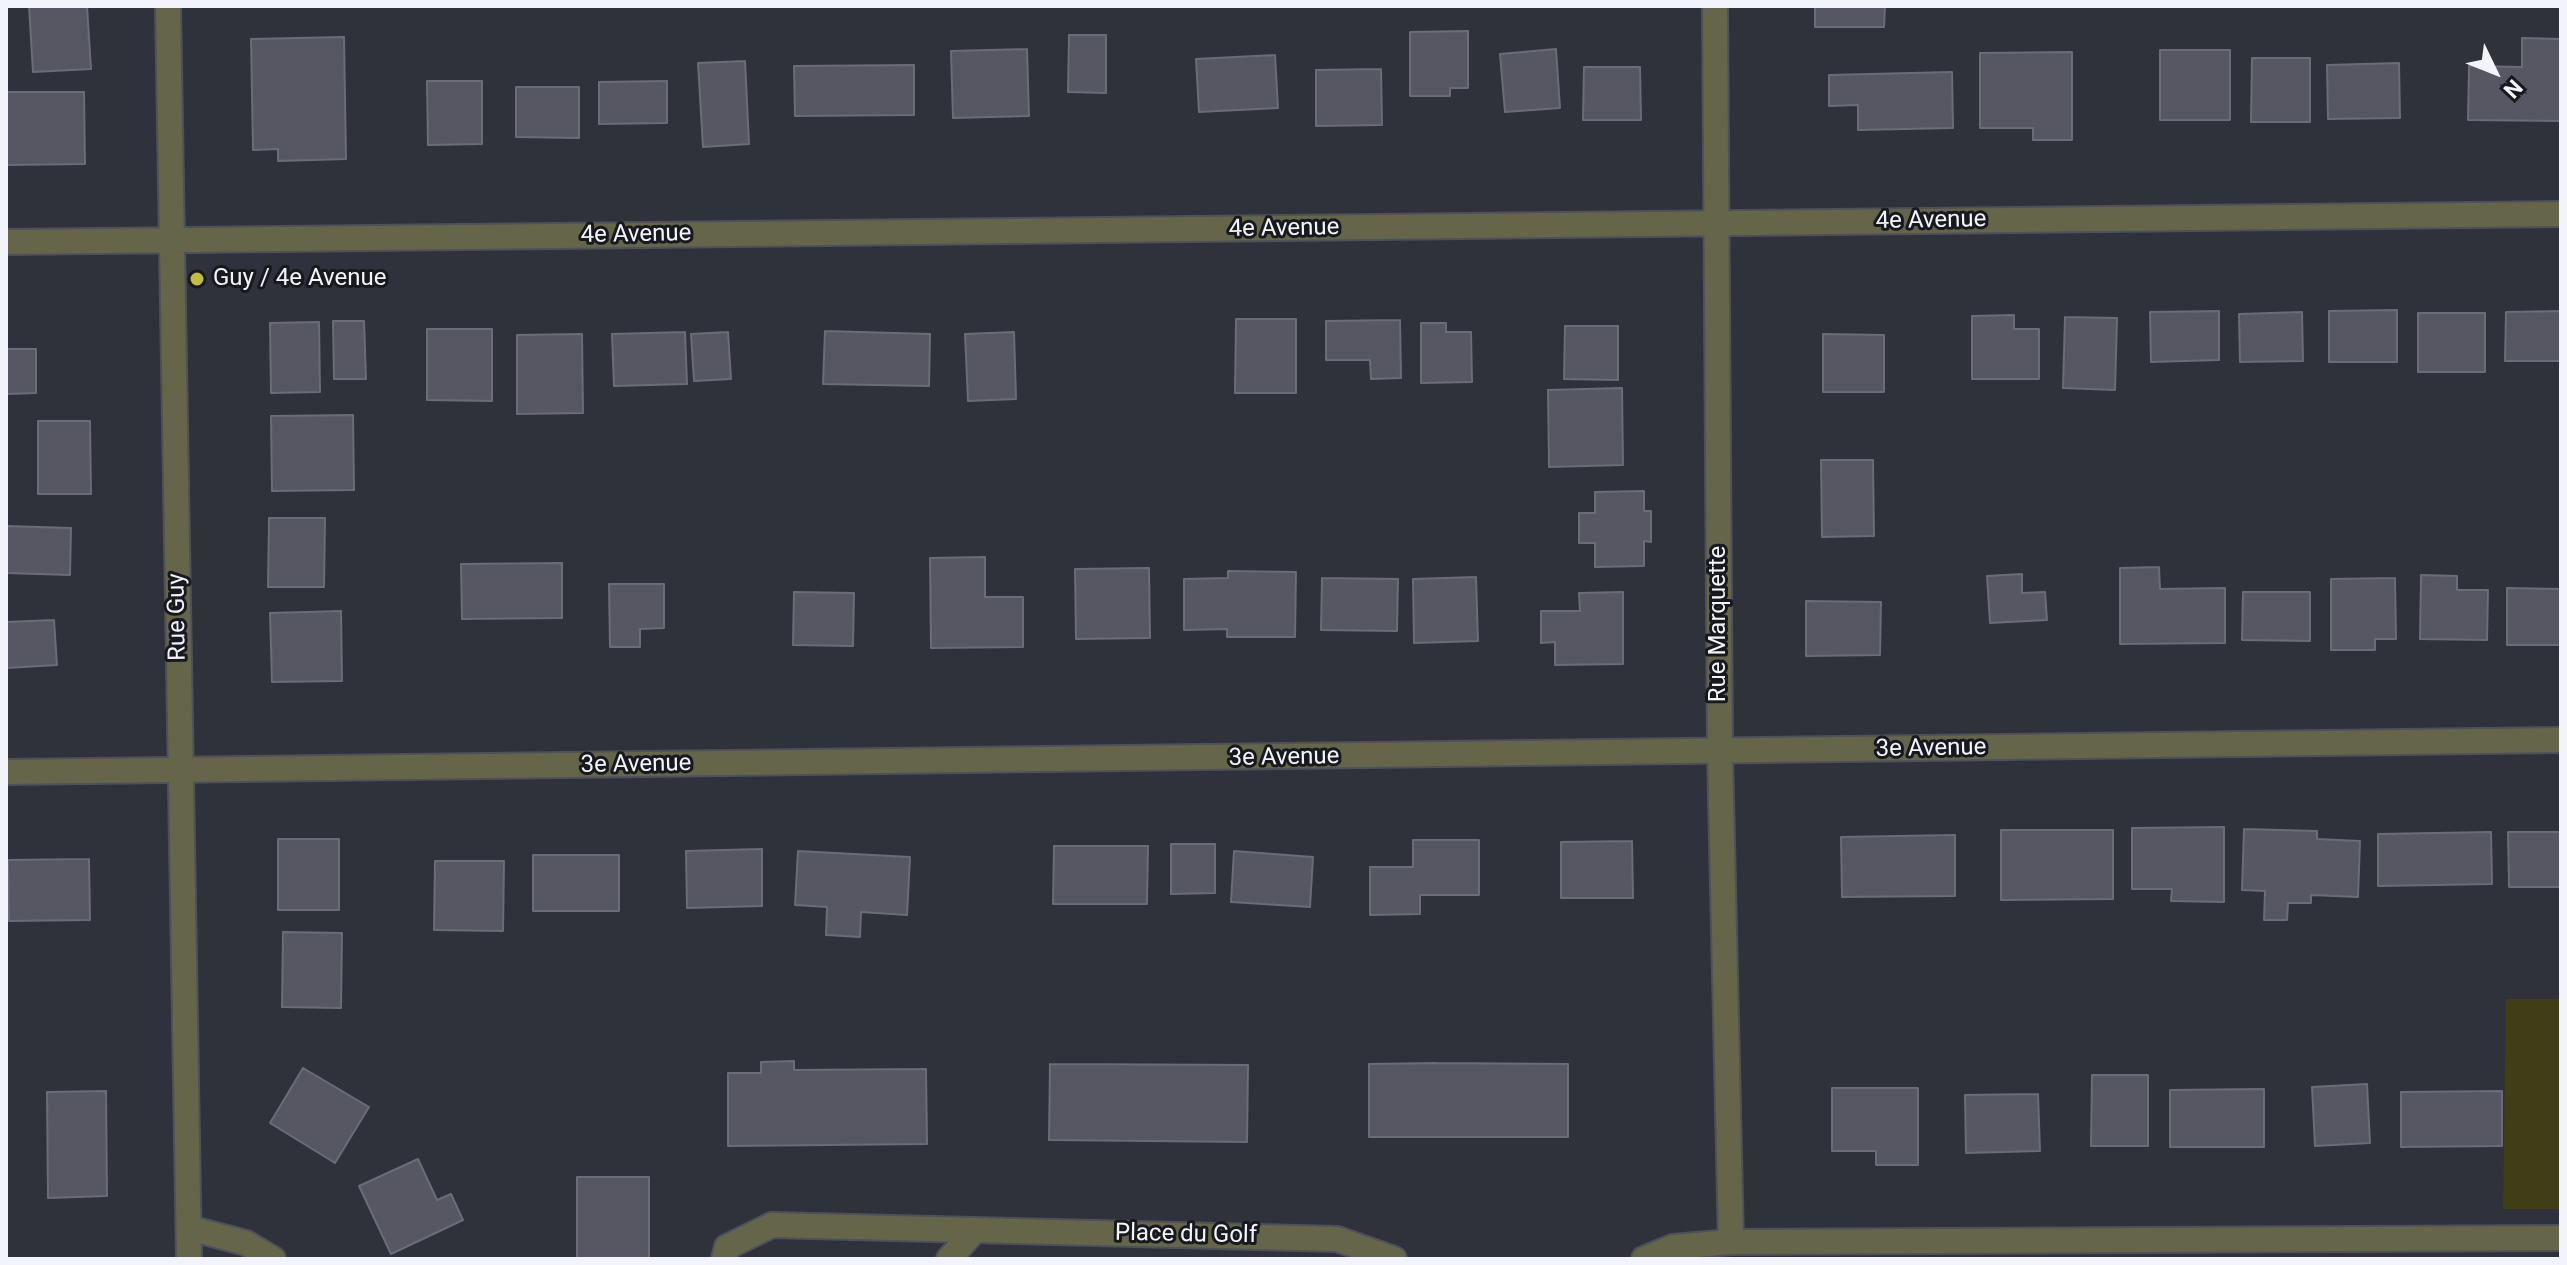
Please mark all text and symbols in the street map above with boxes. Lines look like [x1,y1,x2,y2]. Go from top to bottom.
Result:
north arrow [2455,32,2535,112]
text: N [2498,75,2527,103]
street label: 4e Avenue [1875,206,1987,236]
street label: 4e Avenue [1228,214,1340,244]
street label: 4e Avenue [580,220,692,250]
place label: Guy / 4e Avenue [213,265,386,293]
marker: Guy / 4e Avenue [188,270,206,288]
street label: Rue Marquette [1705,546,1733,702]
street label: Rue Guy [163,573,193,661]
street label: 3e Avenue [1875,734,1987,764]
street label: 3e Avenue [1228,743,1340,773]
street label: 3e Avenue [580,750,692,780]
street label: Place du Golf [1115,1219,1257,1251]

